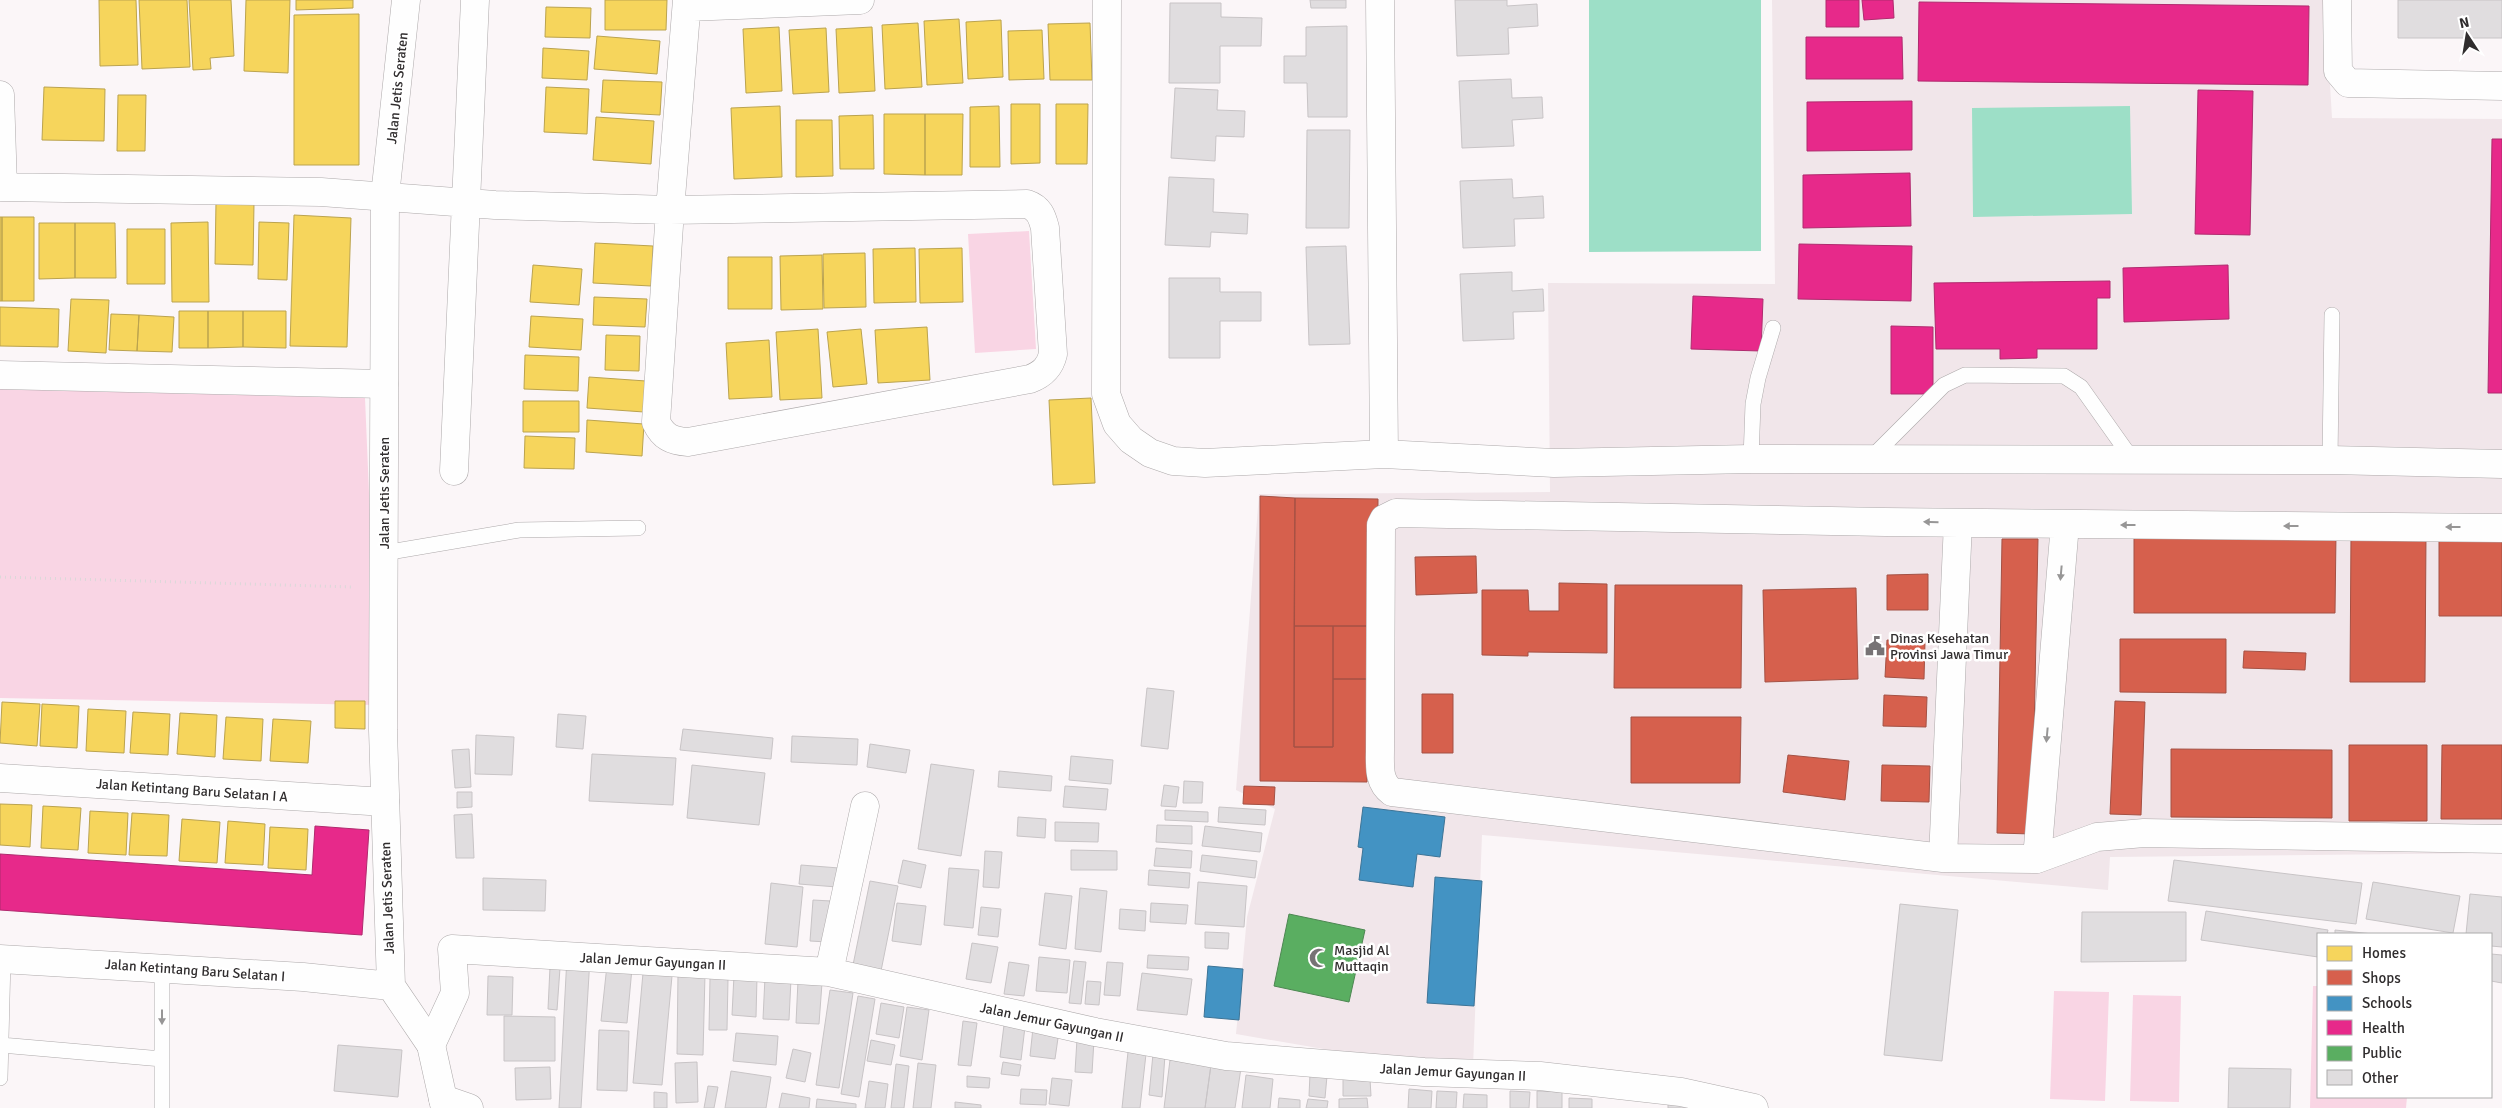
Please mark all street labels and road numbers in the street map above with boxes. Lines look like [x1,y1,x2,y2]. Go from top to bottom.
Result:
street label: Jalan Jetis Seraten [383,31,412,145]
street label: Jalan Jetis Seraten [376,437,393,549]
street label: Jalan Ketintang Baru Selatan I A [95,775,289,806]
street label: Jalan Jetis Seraten [377,841,398,954]
street label: Jalan Jemur Gayungan II [579,949,727,974]
street label: Jalan Ketintang Baru Selatan I [104,956,286,985]
street label: Jalan Jemur Gayungan II [978,999,1125,1046]
street label: Jalan Jemur Gayungan II [1379,1060,1527,1085]

